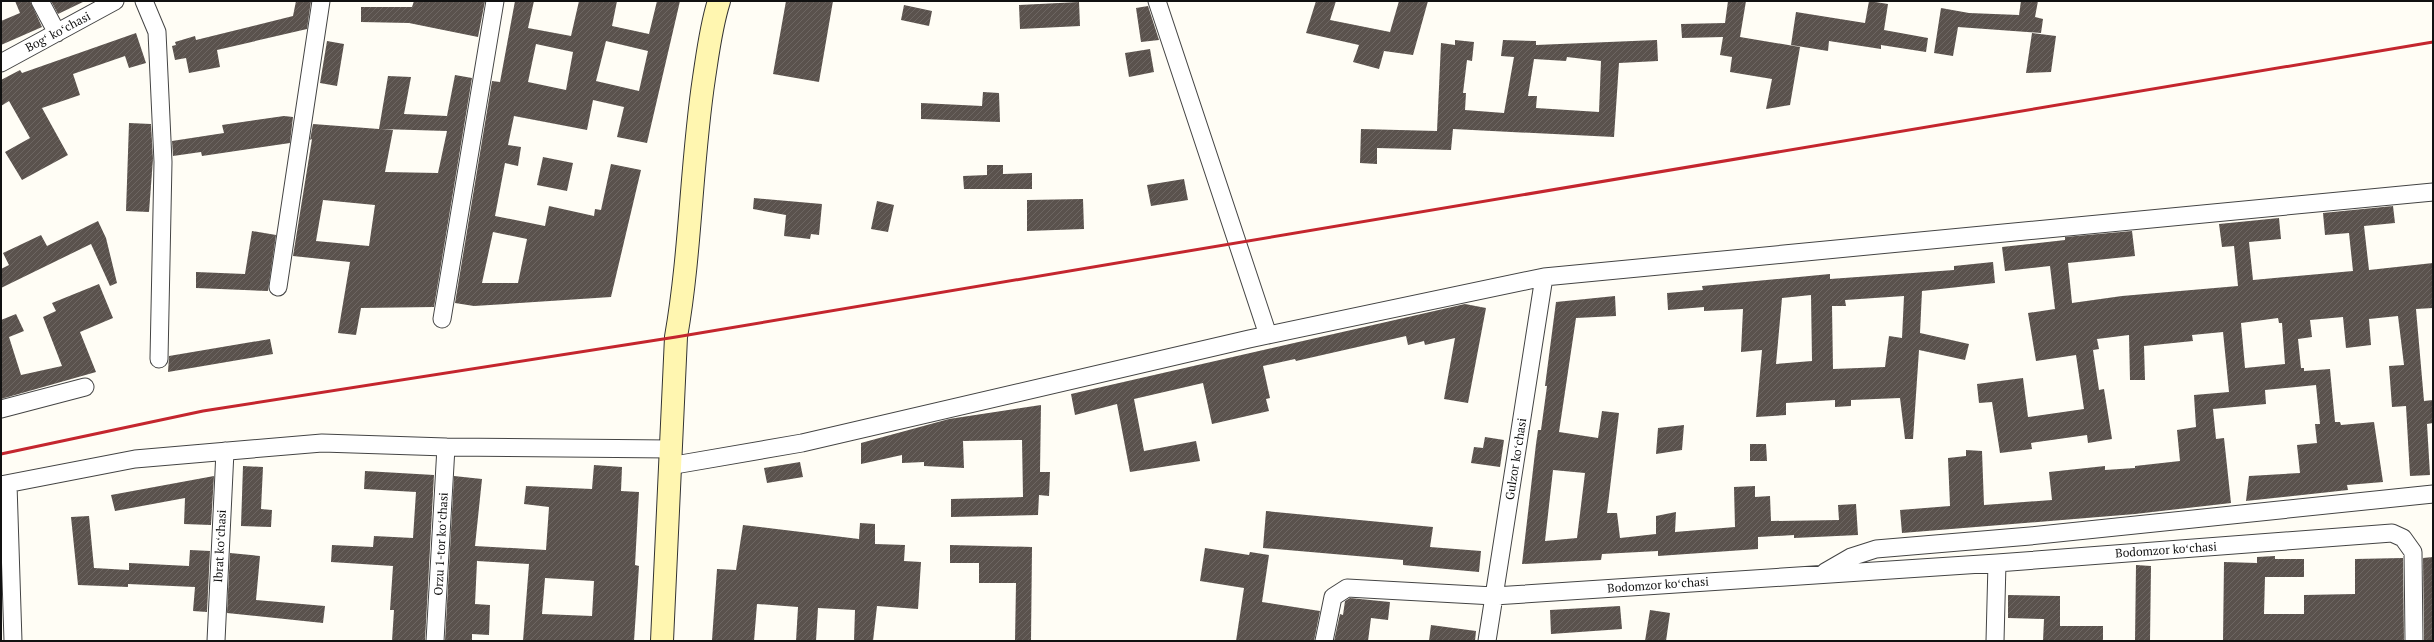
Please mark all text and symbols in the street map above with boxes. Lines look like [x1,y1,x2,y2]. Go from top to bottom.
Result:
street label: Bogʻ koʻchasi [23,8,93,55]
street label: Gulzor koʻchasi [1502,416,1529,501]
street label: Orzu 1-tor koʻchasi [430,492,451,596]
street label: Ibrat koʻchasi [210,509,229,583]
street label: Bodomzor koʻchasi [2115,538,2218,561]
street label: Bodomzor koʻchasi [1607,573,1710,596]

